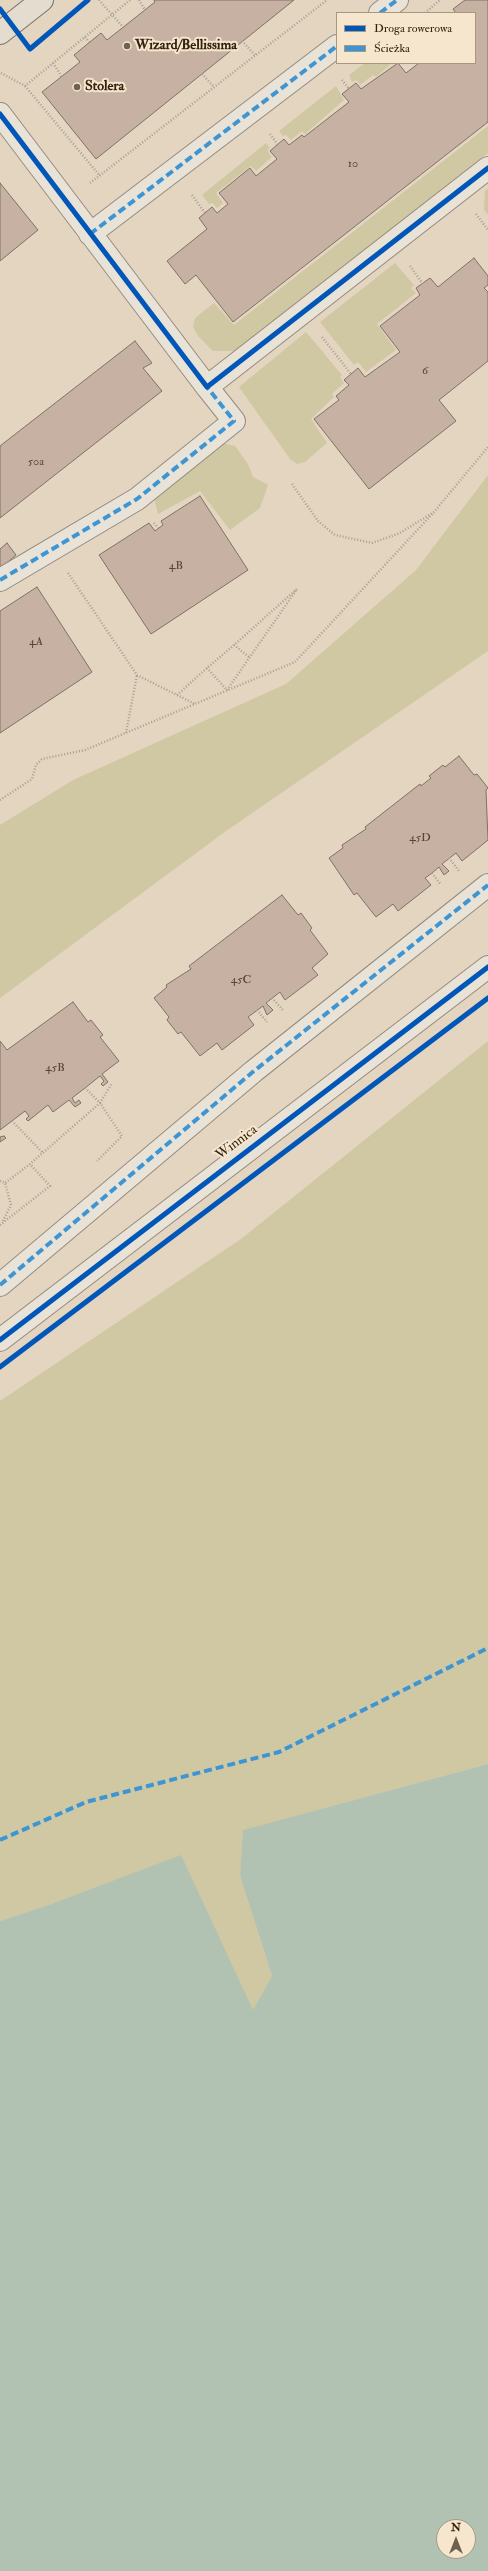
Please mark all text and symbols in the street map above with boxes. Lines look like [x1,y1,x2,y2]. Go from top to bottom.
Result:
legend [336,12,476,64]
text: Droga rowerowa [374,21,452,36]
place label: Wizard/Bellissima [135,38,237,54]
marker: Wizard/Bellissima [122,41,132,51]
text: Ścieżka [374,41,410,56]
place label: Stolera [85,79,124,95]
marker: Stolera [72,82,82,92]
house number: 10 [348,157,358,171]
house number: 6 [422,364,428,378]
house number: 50a [28,455,44,469]
house number: 4B [169,559,183,573]
house number: 4A [29,635,43,649]
house number: 45D [409,831,431,845]
house number: 45C [231,973,251,987]
house number: 45B [45,1061,65,1075]
street label: Winnica [213,1122,261,1164]
north arrow [436,2519,476,2559]
text: N [451,2521,461,2534]

